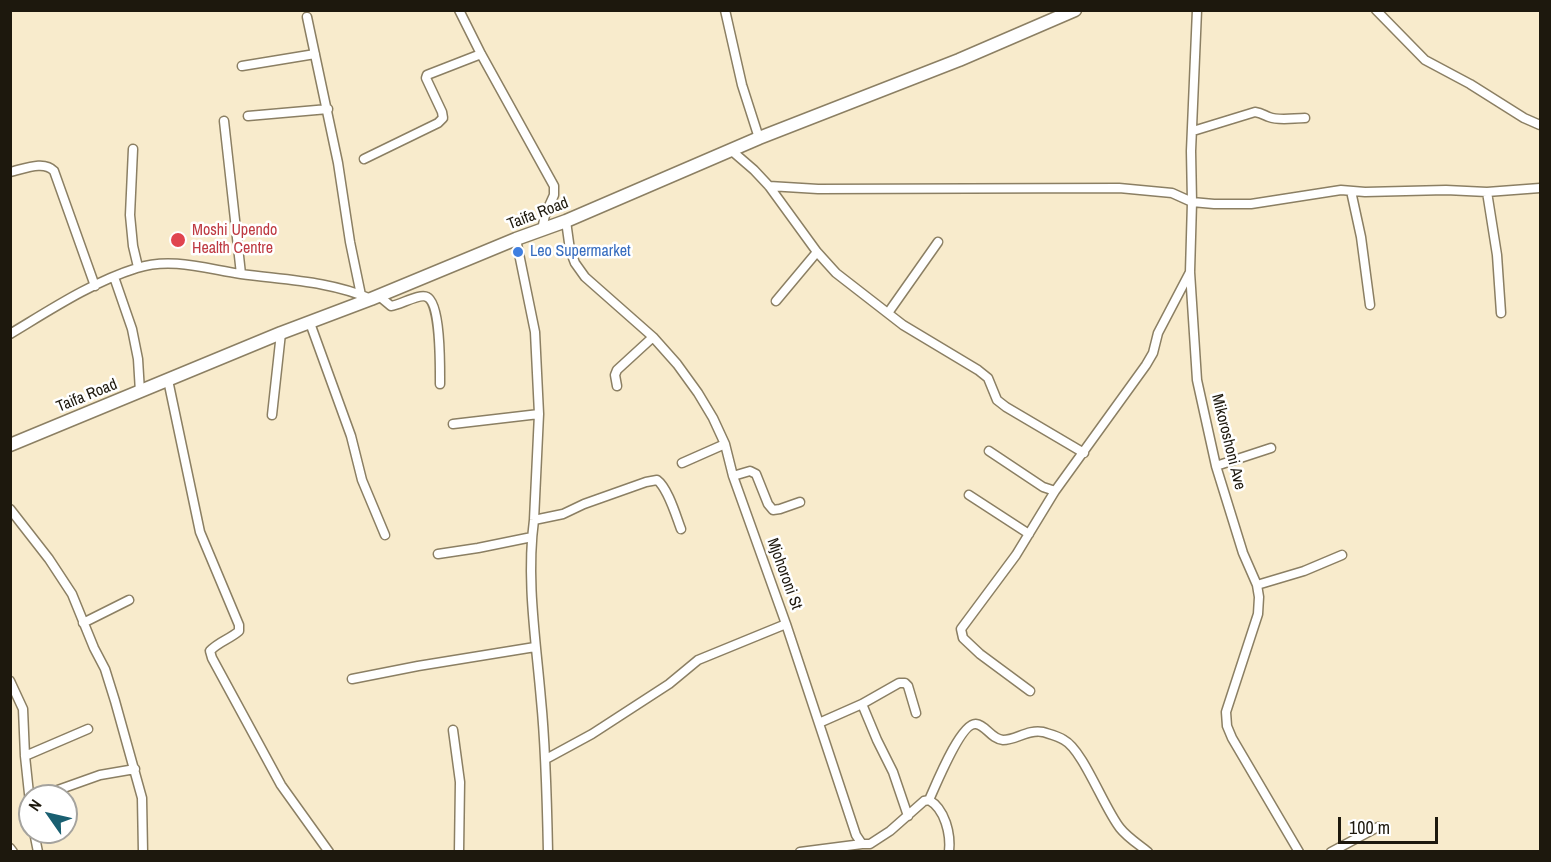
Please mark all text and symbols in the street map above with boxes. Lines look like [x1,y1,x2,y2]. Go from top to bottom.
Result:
street label: Taifa Road [505,194,571,234]
place label: Moshi Upendo Health Centre [192,221,277,259]
marker: Moshi Upendo Health Centre [169,231,187,249]
place label: Leo Supermarket [530,242,631,262]
marker: Leo Supermarket [511,245,525,259]
street label: Taifa Road [54,375,120,417]
street label: Mikoroshoni Ave [1207,392,1249,492]
street label: Mjohoroni St [762,536,806,612]
north arrow [18,784,78,844]
text: N [23,795,47,815]
scale bar [1341,805,1442,843]
text: 100 m [1349,815,1390,840]

